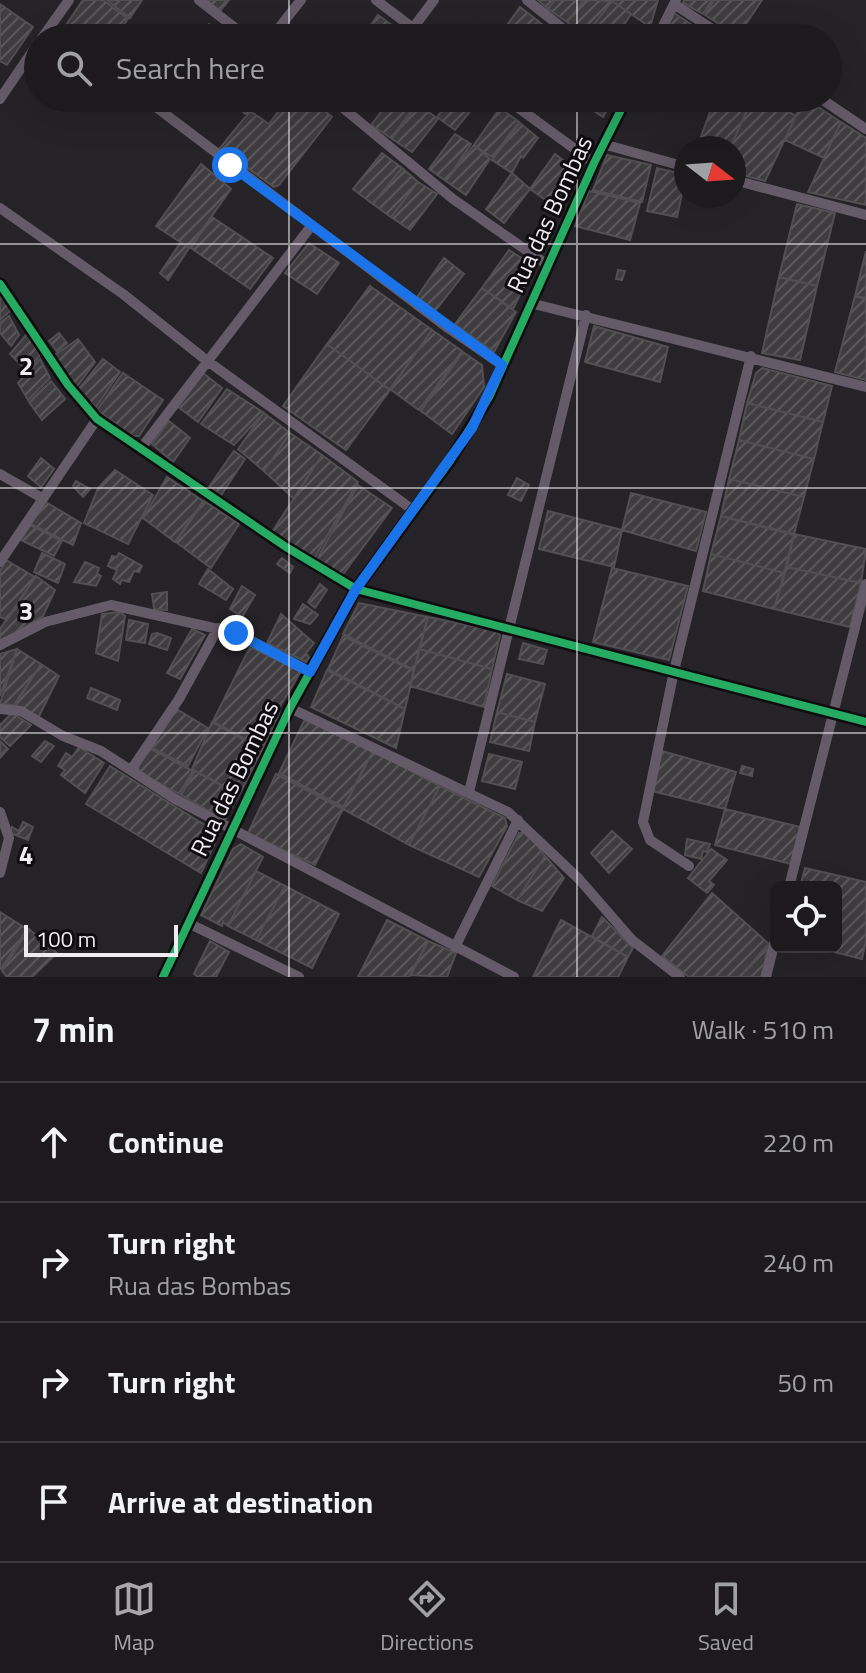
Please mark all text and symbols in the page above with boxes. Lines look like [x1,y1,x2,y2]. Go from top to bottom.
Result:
search box [24,24,842,112]
text: Search here [116,45,265,91]
icon: search [52,46,96,90]
street label: Rua das Bombas [497,130,601,298]
north arrow [674,136,746,208]
route start [212,147,248,183]
text: 2 [19,346,33,385]
text: 3 [19,591,33,630]
route end [218,615,254,651]
street label: Rua das Bombas [181,694,287,862]
text: 4 [19,835,33,874]
map controls [770,881,842,953]
button: locate [770,881,842,953]
scale bar [24,921,178,957]
text: 100 m [36,922,96,956]
text: 7 min [32,1003,115,1055]
text: Walk · 510 m [692,1010,834,1049]
text: Continue [108,1119,224,1165]
icon: ahead [32,1120,76,1164]
text: 220 m [763,1123,834,1162]
text: Turn right [108,1220,236,1266]
icon: right [32,1240,76,1284]
text: 240 m [763,1243,834,1282]
text: Rua das Bombas [108,1266,291,1305]
text: Turn right [108,1359,236,1405]
icon: right [32,1360,76,1404]
text: 50 m [777,1363,834,1402]
text: Arrive at destination [108,1479,373,1525]
icon: arrive [32,1480,76,1524]
tab: Map [112,1577,156,1659]
tab: Directions [380,1577,474,1659]
tab: Saved [698,1577,754,1659]

